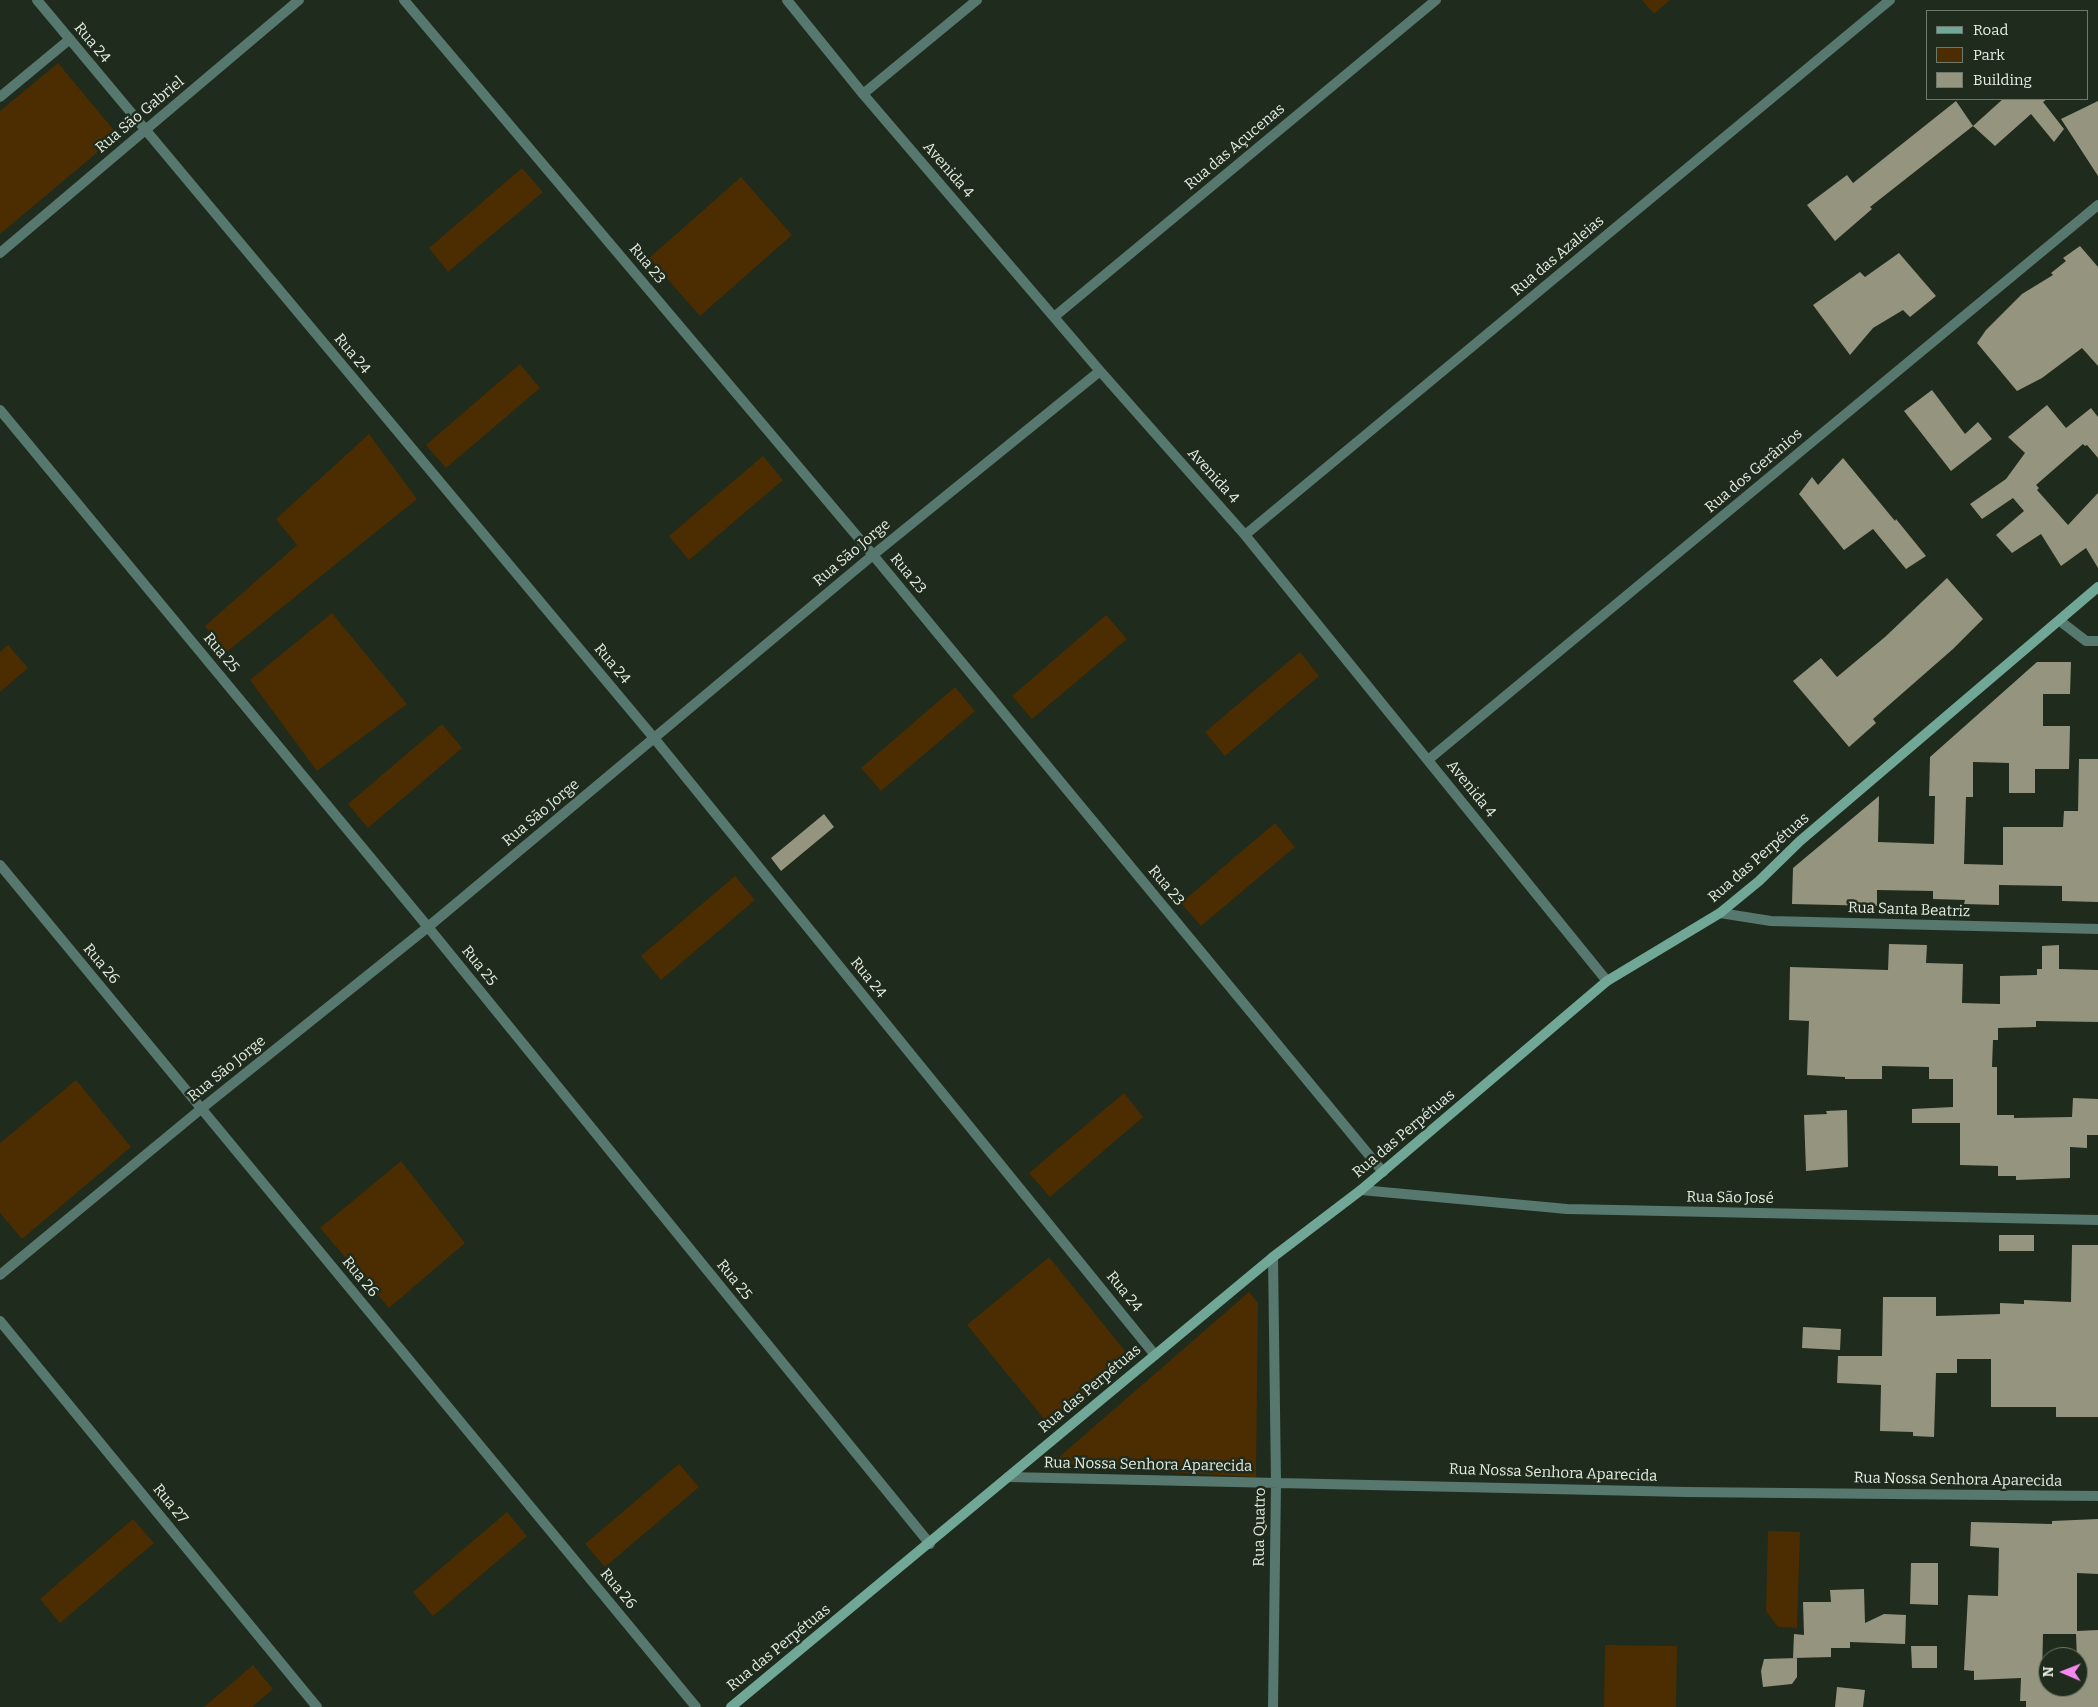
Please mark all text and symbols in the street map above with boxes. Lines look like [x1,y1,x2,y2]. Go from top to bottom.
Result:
legend [1926,10,2088,100]
street label: Rua 24 [70,19,114,67]
text: Road [1973,21,2008,39]
text: Park [1973,46,2005,64]
text: Building [1973,71,2032,89]
street label: Rua São Gabriel [92,73,188,157]
street label: Rua das Açucenas [1181,100,1289,194]
street label: Avenida 4 [919,138,977,202]
street label: Rua das Azaleias [1508,212,1608,300]
street label: Rua 23 [625,240,669,288]
street label: Rua 24 [330,330,374,378]
street label: Rua dos Gerânios [1702,425,1806,517]
street label: Avenida 4 [1183,445,1243,507]
street label: Rua São Jorge [810,516,894,590]
street label: Rua 23 [886,550,930,598]
street label: Rua 25 [199,629,243,677]
street label: Rua 24 [590,640,634,688]
street label: Avenida 4 [1442,757,1500,821]
street label: Rua São Jorge [499,776,583,850]
street label: Rua das Perpétuas [1705,809,1813,907]
street label: Rua 23 [1144,862,1188,910]
street label: Rua Santa Beatriz [1848,899,1970,921]
street label: Rua 26 [79,940,123,988]
street label: Rua 25 [457,942,501,990]
street label: Rua 24 [846,954,890,1002]
street label: Rua São Jorge [185,1032,269,1106]
street label: Rua das Perpétuas [1349,1086,1459,1182]
street label: Rua São José [1686,1188,1774,1208]
street label: Rua 26 [338,1253,382,1301]
street label: Rua 25 [712,1256,756,1304]
street label: Rua 24 [1102,1268,1146,1316]
street label: Rua das Perpétuas [1035,1341,1145,1437]
street label: Rua Nossa Senhora Aparecida [1044,1454,1252,1476]
street label: Rua Nossa Senhora Aparecida [1448,1460,1658,1486]
street label: Rua Nossa Senhora Aparecida [1854,1469,2062,1491]
street label: Rua 27 [149,1481,191,1527]
street label: Rua Quatro [1250,1487,1270,1567]
street label: Rua 26 [596,1565,640,1613]
street label: Rua das Perpétuas [724,1601,834,1695]
north arrow [2038,1647,2088,1697]
text: N [2040,1666,2057,1677]

